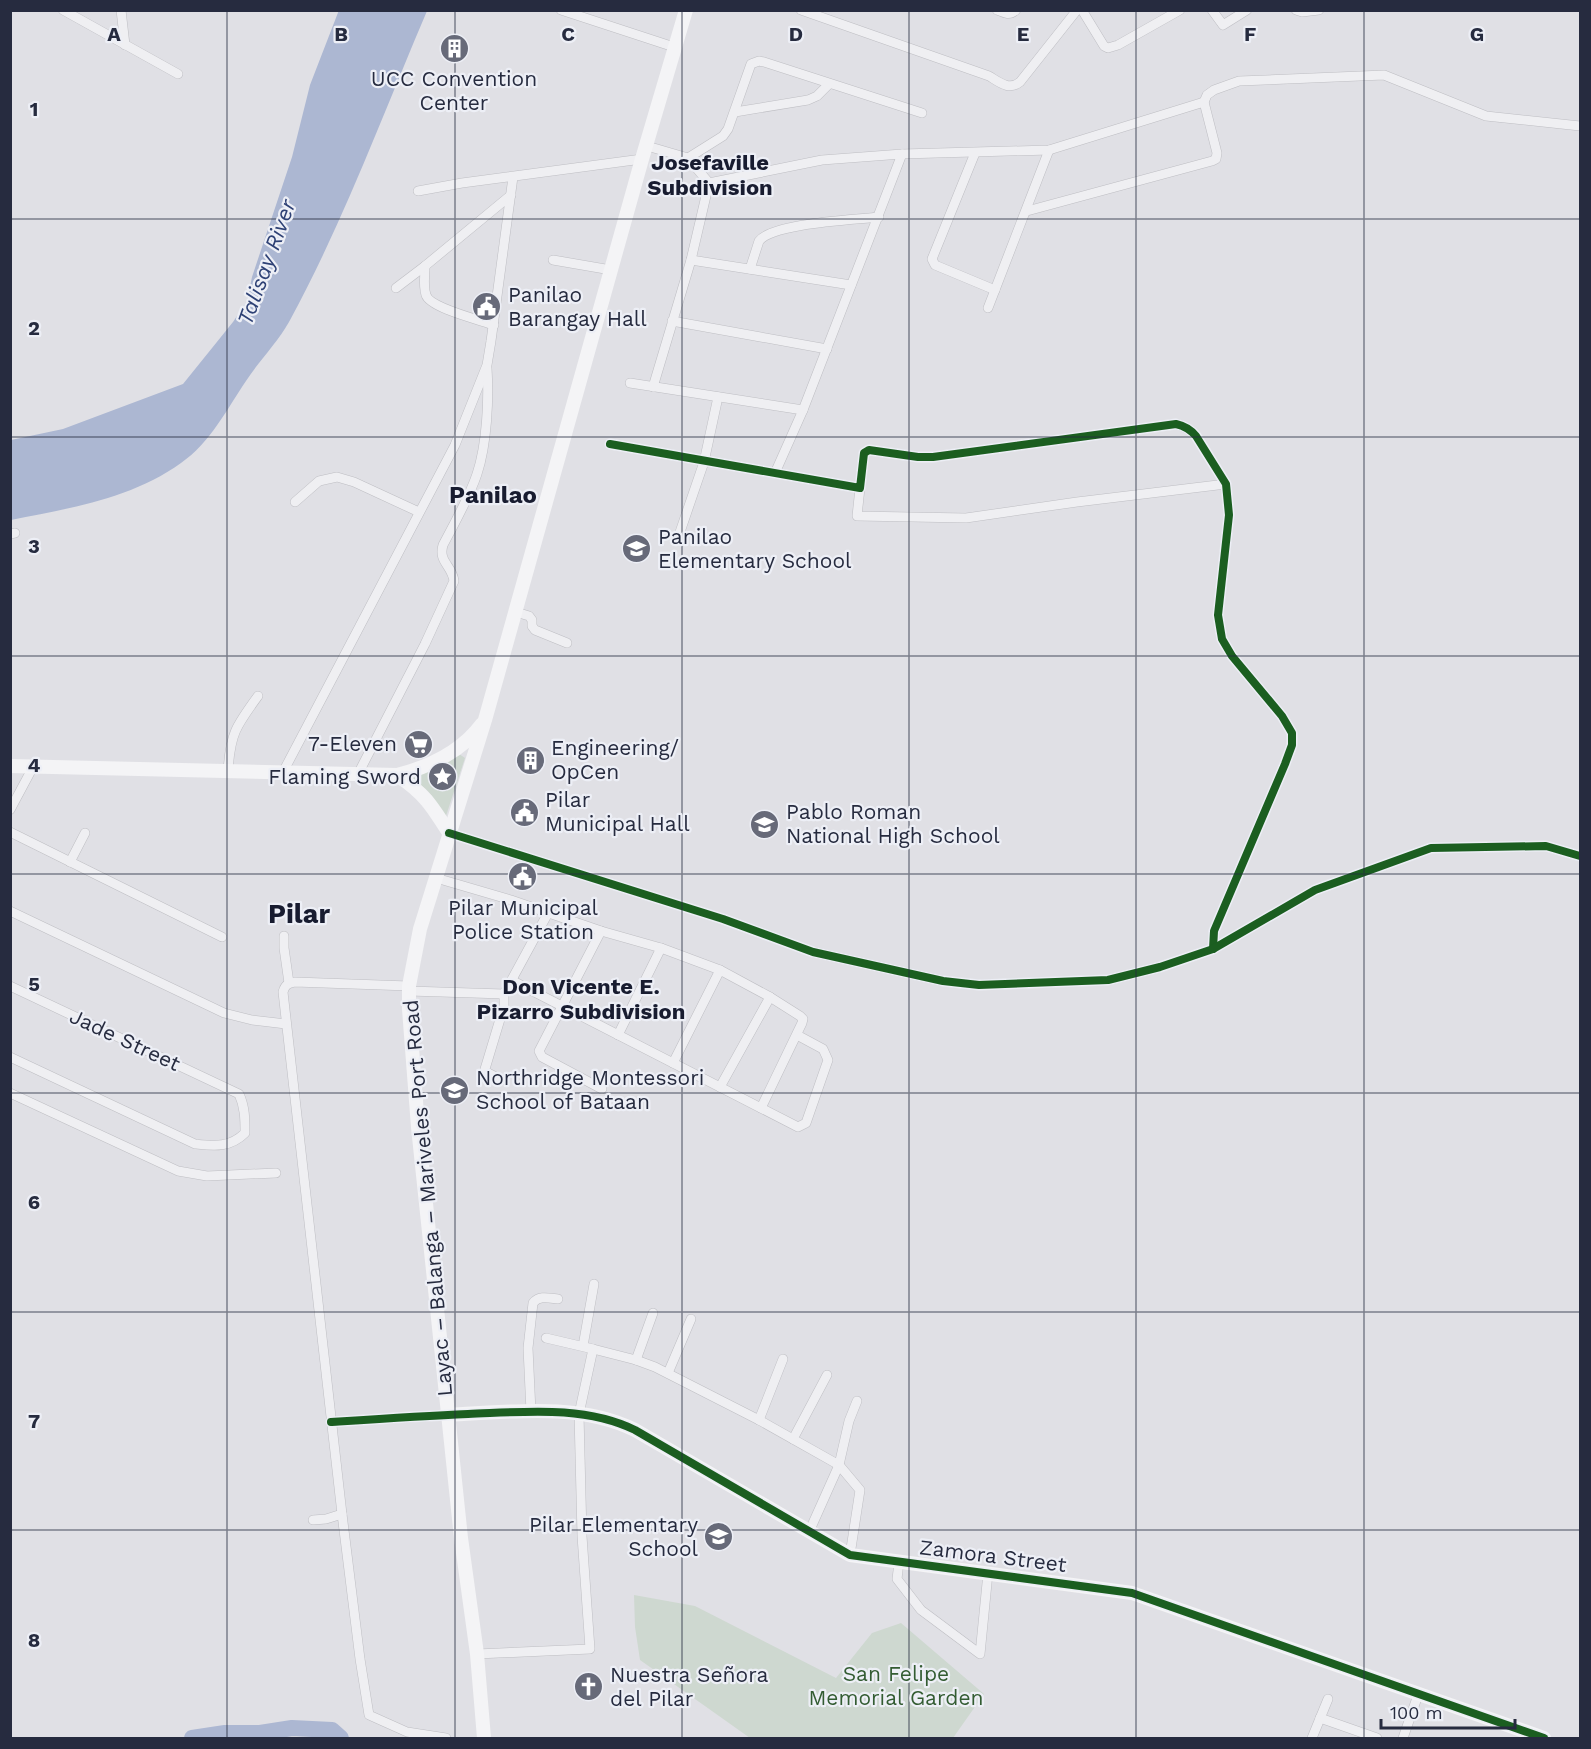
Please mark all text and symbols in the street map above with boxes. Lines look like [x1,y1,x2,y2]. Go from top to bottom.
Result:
text: A [107,22,121,46]
text: B [334,22,348,46]
text: C [561,22,575,46]
text: D [789,22,803,46]
text: E [1017,22,1029,46]
text: F [1244,22,1256,46]
text: G [1470,22,1484,46]
building icon: UCC Convention Center [438,32,470,64]
place label: UCC Convention Center [371,66,537,115]
text: 1 [30,97,38,121]
district label: Josefaville Subdivision [647,150,773,200]
water label: Talisay River [232,195,301,328]
place label: Panilao Barangay Hall [508,282,647,331]
public building icon: Panilao Barangay Hall [471,291,503,323]
text: 2 [28,316,40,340]
district label: Panilao [449,481,537,509]
place label: Panilao Elementary School [658,524,852,573]
school or university icon: Panilao Elementary School [621,533,653,565]
text: 3 [28,534,40,558]
supermarket icon: 7-Eleven [402,728,434,760]
place label: 7-Eleven [308,731,397,756]
place label: Engineering/ OpCen [551,735,679,784]
building icon: Engineering/ OpCen [514,744,546,776]
text: 4 [28,753,41,777]
place icon: Flaming Sword [426,761,458,793]
place label: Flaming Sword [268,764,421,789]
place label: Pilar Municipal Hall [545,787,690,836]
public building icon: Pilar Municipal Hall [508,796,540,828]
place label: Pablo Roman National High School [786,799,1000,848]
school or university icon: Pablo Roman National High School [749,808,781,840]
public building icon: Pilar Municipal Police Station [507,861,539,893]
place label: Pilar Municipal Police Station [448,895,599,944]
district label: Pilar [268,898,330,930]
text: 5 [28,972,40,996]
district label: Don Vicente E. Pizarro Subdivision [477,974,685,1024]
street label: Layac – Balanga – Mariveles Port Road [398,999,457,1397]
street label: Jade Street [66,1003,185,1076]
place label: Northridge Montessori School of Bataan [476,1065,704,1114]
school or university icon: Northridge Montessori School of Bataan [439,1074,471,1106]
text: 6 [28,1190,40,1214]
text: 7 [28,1409,40,1433]
place label: Pilar Elementary School [529,1512,699,1561]
school or university icon: Pilar Elementary School [703,1521,735,1553]
street label: Zamora Street [918,1534,1068,1577]
text: 8 [28,1628,40,1652]
park label: San Felipe Memorial Garden [809,1661,984,1710]
place label: Nuestra Señora del Pilar [610,1662,768,1711]
church icon: Nuestra Señora del Pilar [573,1671,605,1703]
scale bar [1381,1692,1514,1730]
text: 100 m [1390,1702,1443,1723]

